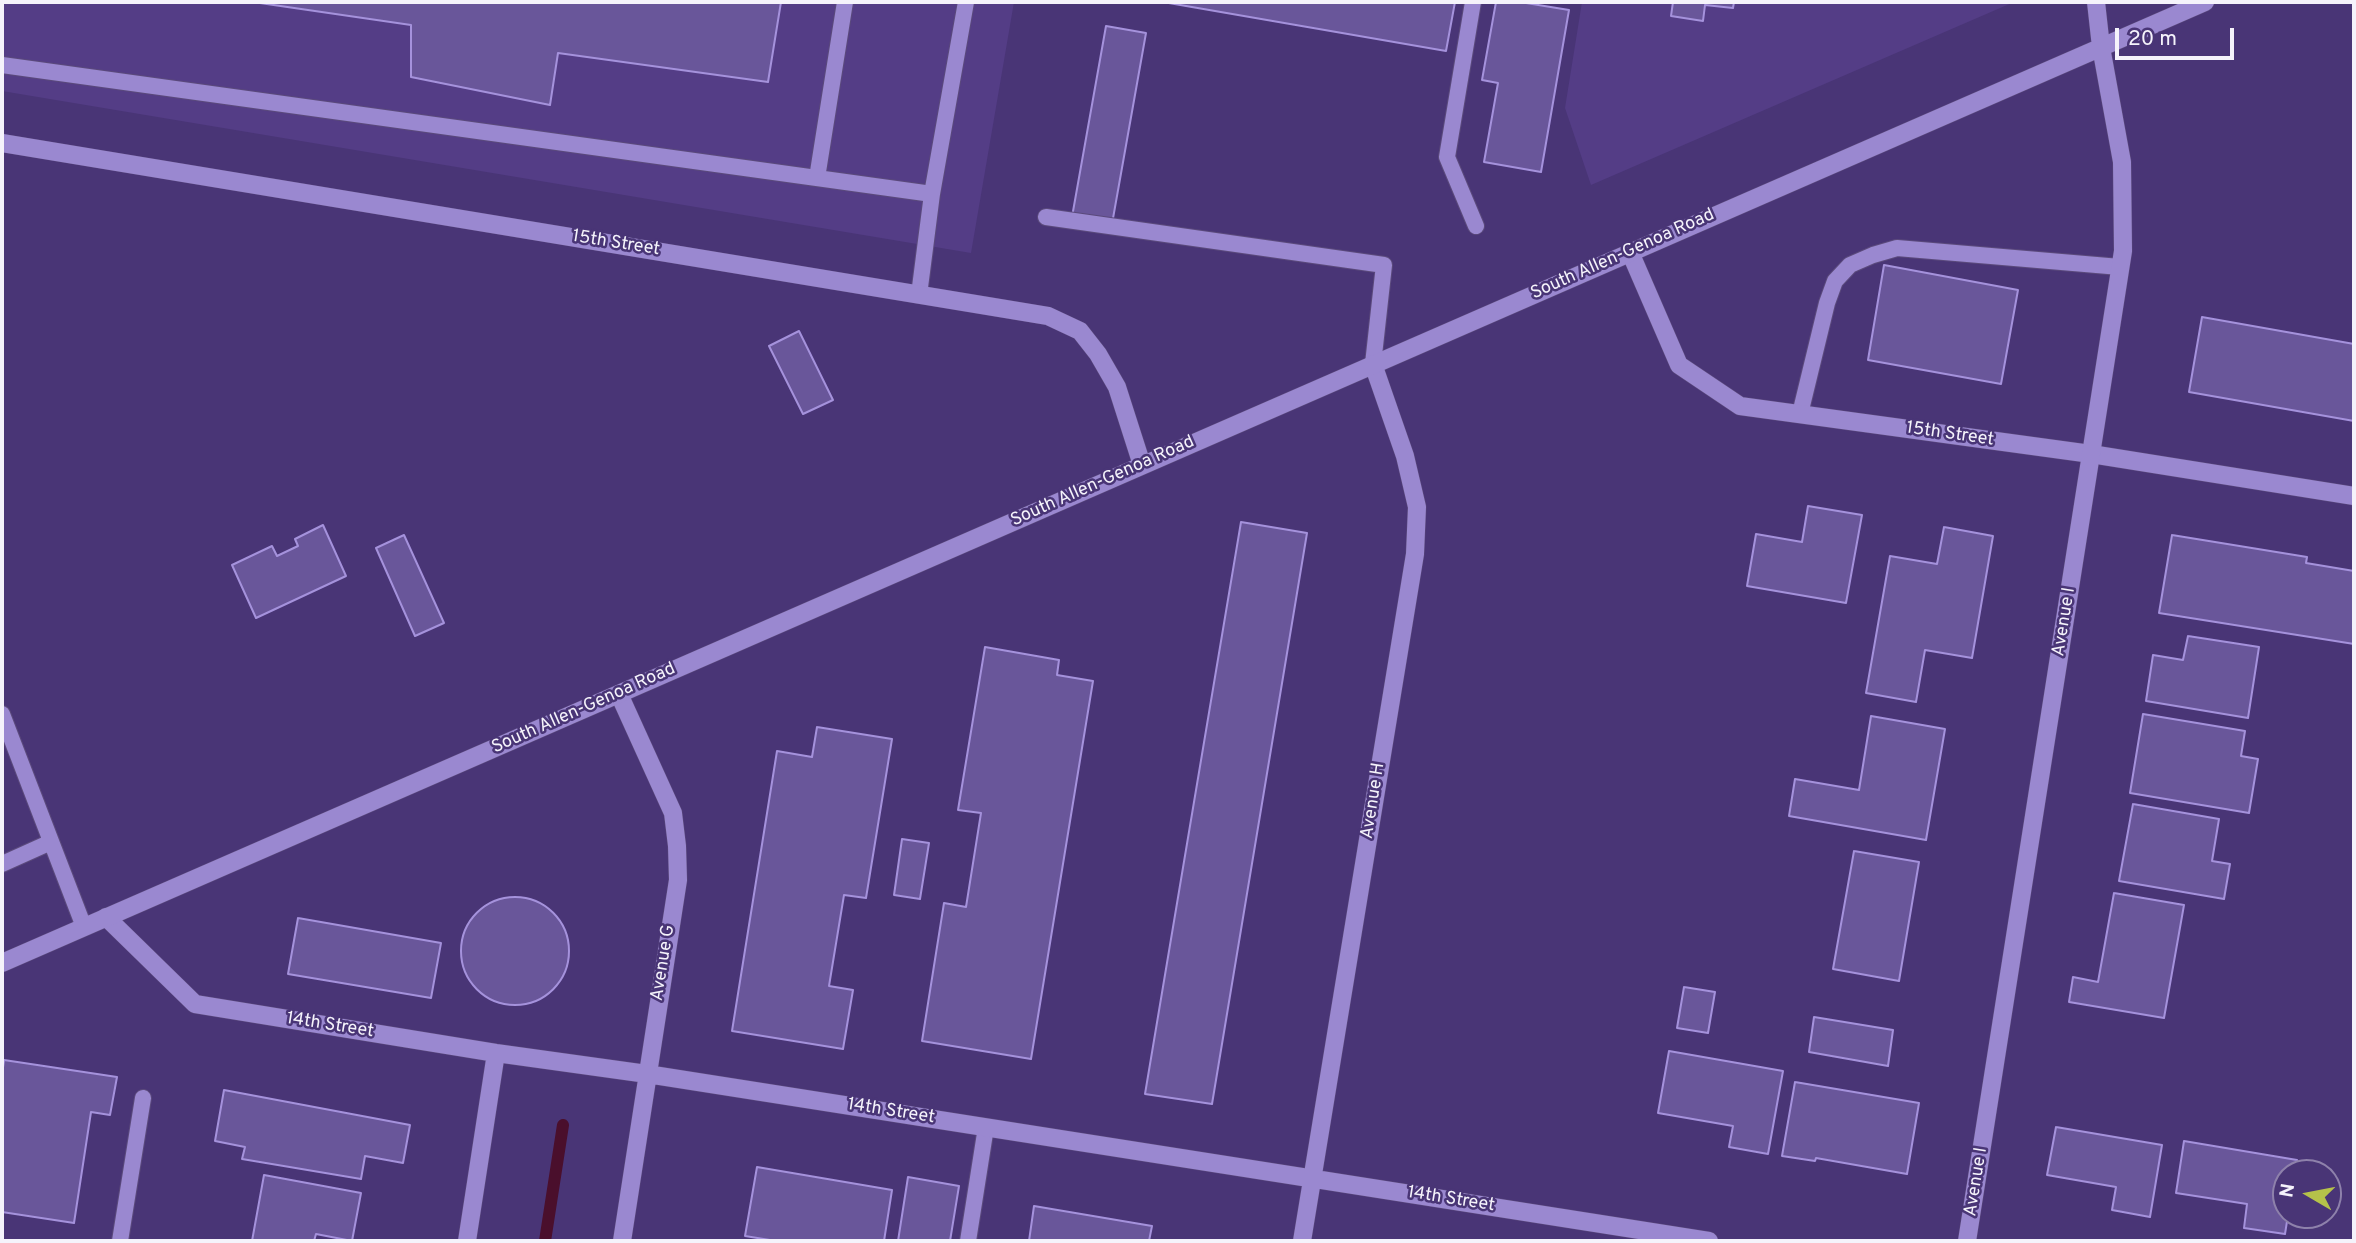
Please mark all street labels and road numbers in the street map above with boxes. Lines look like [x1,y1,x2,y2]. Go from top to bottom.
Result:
street label: South Allen-Genoa Road [1528,205,1718,305]
street label: 15th Street [571,226,661,262]
street label: 15th Street [1905,418,1995,452]
street label: South Allen-Genoa Road [1008,432,1198,532]
street label: Avenue I [2049,586,2081,658]
street label: South Allen-Genoa Road [489,659,679,759]
street label: Avenue H [1357,761,1391,841]
street label: Avenue G [647,923,681,1003]
street label: 14th Street [285,1008,375,1044]
street label: 14th Street [846,1094,936,1130]
street label: Avenue I [1961,1146,1993,1218]
street label: 14th Street [1406,1182,1496,1218]

